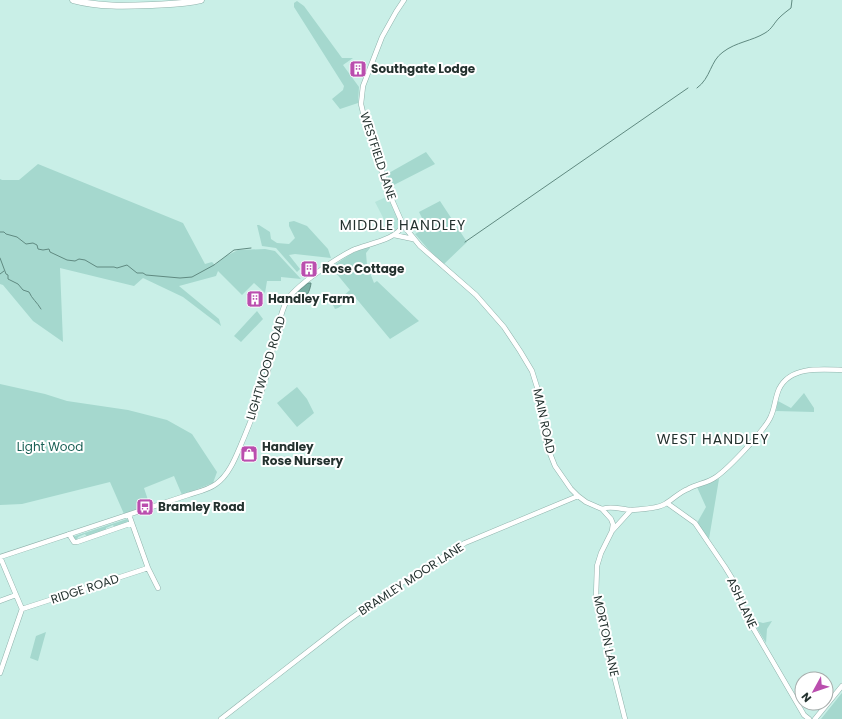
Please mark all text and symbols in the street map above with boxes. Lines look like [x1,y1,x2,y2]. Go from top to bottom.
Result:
building icon: Southgate Lodge [348,59,368,79]
place label: Southgate Lodge [371,60,476,77]
street label: WESTFIELD LANE [356,110,401,202]
district label: MIDDLE HANDLEY [340,215,466,235]
building icon: Rose Cottage [299,259,319,279]
place label: Rose Cottage [322,260,405,277]
building icon: Handley Farm [245,289,265,309]
place label: Handley Farm [268,290,355,307]
street label: LIGHTWOOD ROAD [242,314,289,422]
street label: MAIN ROAD [529,387,560,455]
district label: WEST HANDLEY [657,429,769,449]
park label: Light Wood [17,438,83,455]
place label: Handley Rose Nursery [262,438,344,469]
shop icon: Handley Rose Nursery [239,444,259,464]
bus stop icon: Bramley Road [135,497,155,517]
place label: Bramley Road [158,498,245,515]
street label: BRAMLEY MOOR LANE [355,538,467,619]
street label: RIDGE ROAD [49,570,121,608]
street label: ASH LANE [723,574,762,631]
street label: MORTON LANE [590,594,623,678]
north arrow [794,671,834,711]
text: N [798,689,815,706]

